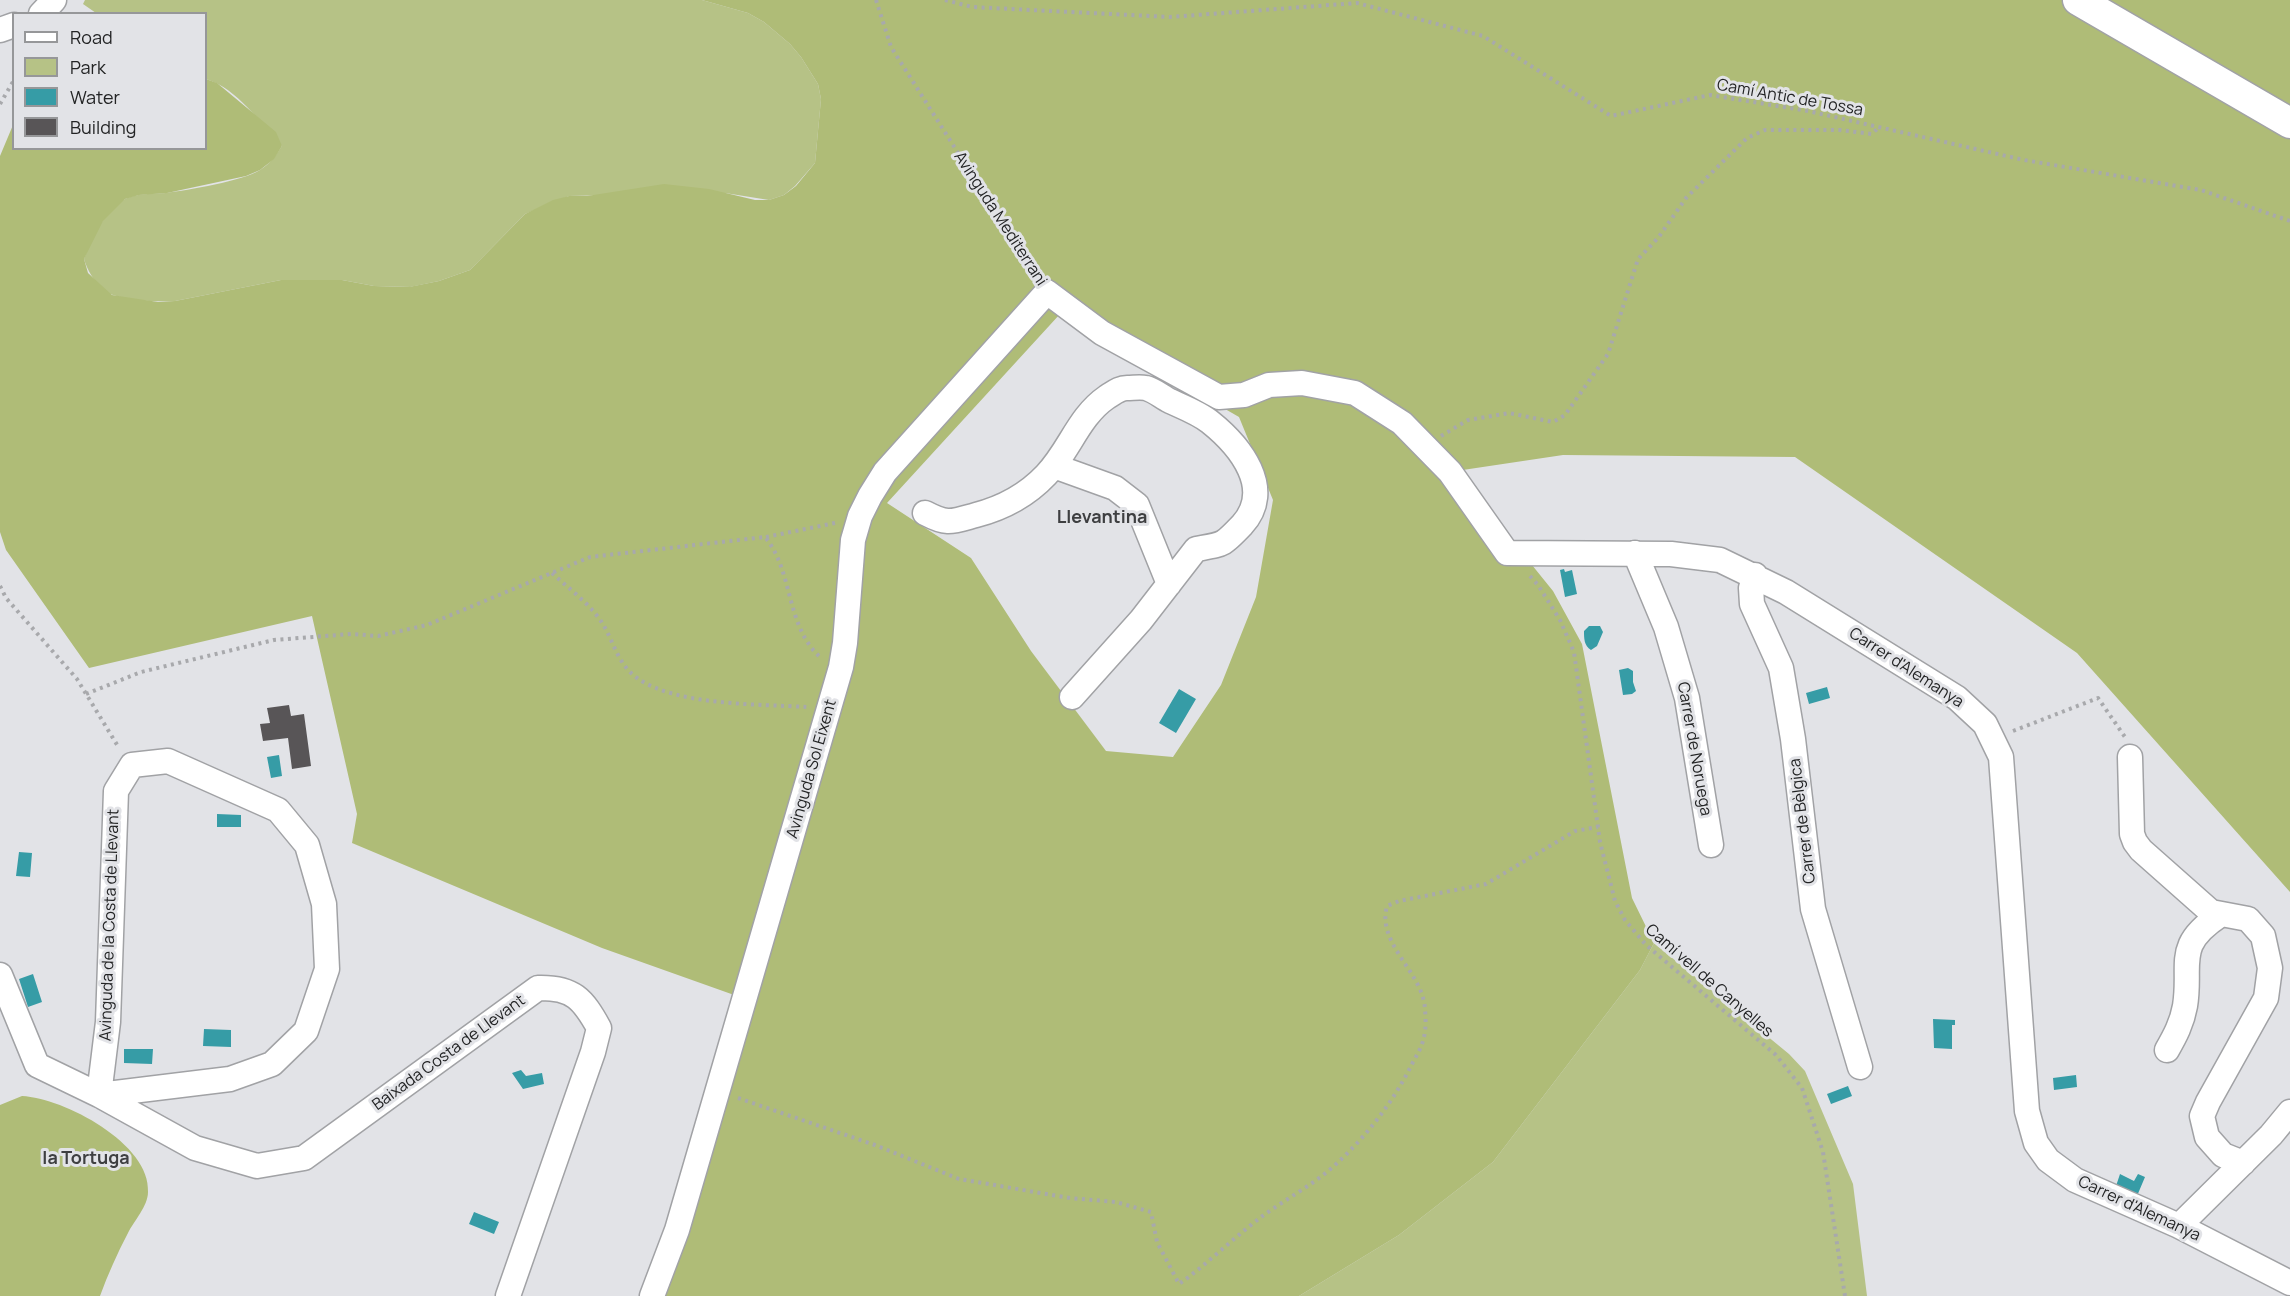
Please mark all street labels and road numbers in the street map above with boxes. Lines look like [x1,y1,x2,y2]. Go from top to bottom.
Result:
street label: Camí Antic de Tossa [1715,76,1865,120]
street label: Avinguda Mediterrani [949,148,1051,290]
street label: Carrer d'Alemanya [1845,624,1967,712]
street label: Carrer de Noruega [1673,681,1715,817]
street label: Avinguda Sol Eixent [783,697,841,841]
street label: Carrer de Bèlgica [1786,757,1820,885]
street label: Avinguda de la Costa de Llevant [96,809,124,1041]
street label: Camí vell de Canyelles [1641,920,1777,1042]
street label: Baixada Costa de Llevant [369,991,529,1115]
street label: Carrer d'Alemanya [2075,1172,2203,1246]

